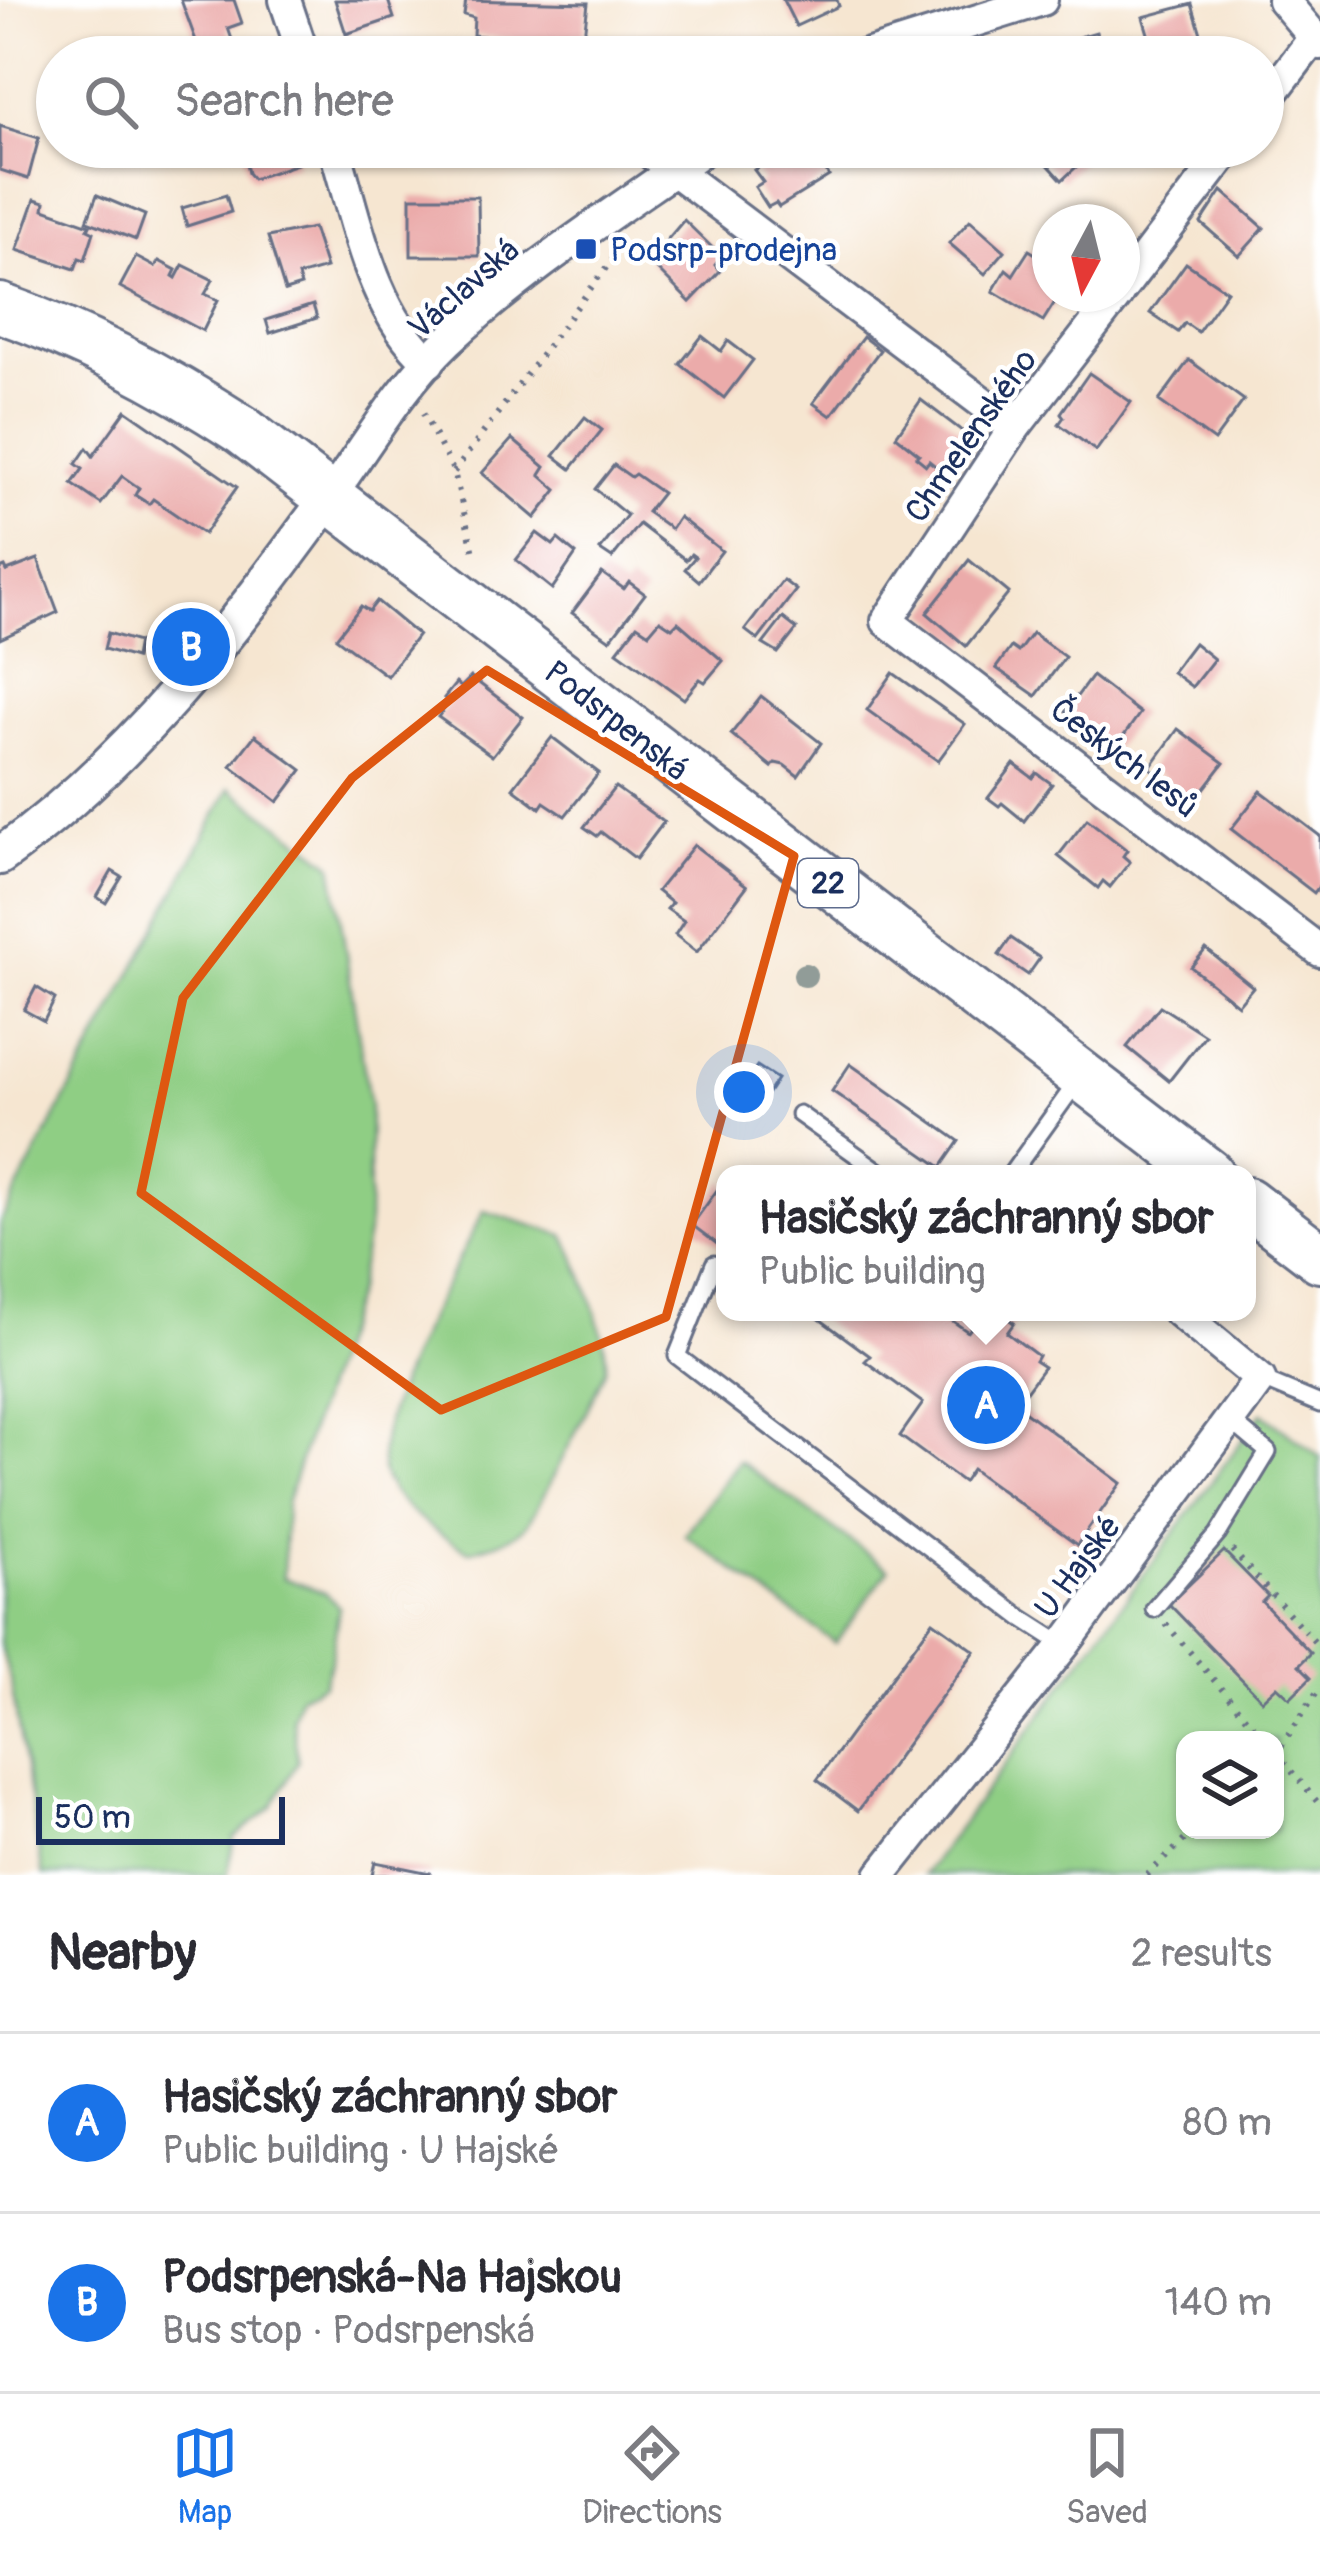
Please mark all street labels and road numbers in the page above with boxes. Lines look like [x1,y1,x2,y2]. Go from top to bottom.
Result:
street label: Václavská [400,230,528,349]
street label: Chmelenského [896,341,1046,530]
street label: Podsrpenská [536,652,696,790]
street label: Českých lesů [1042,689,1206,827]
road number: 22 [798,859,858,907]
street label: U Hajské [1026,1507,1130,1627]

